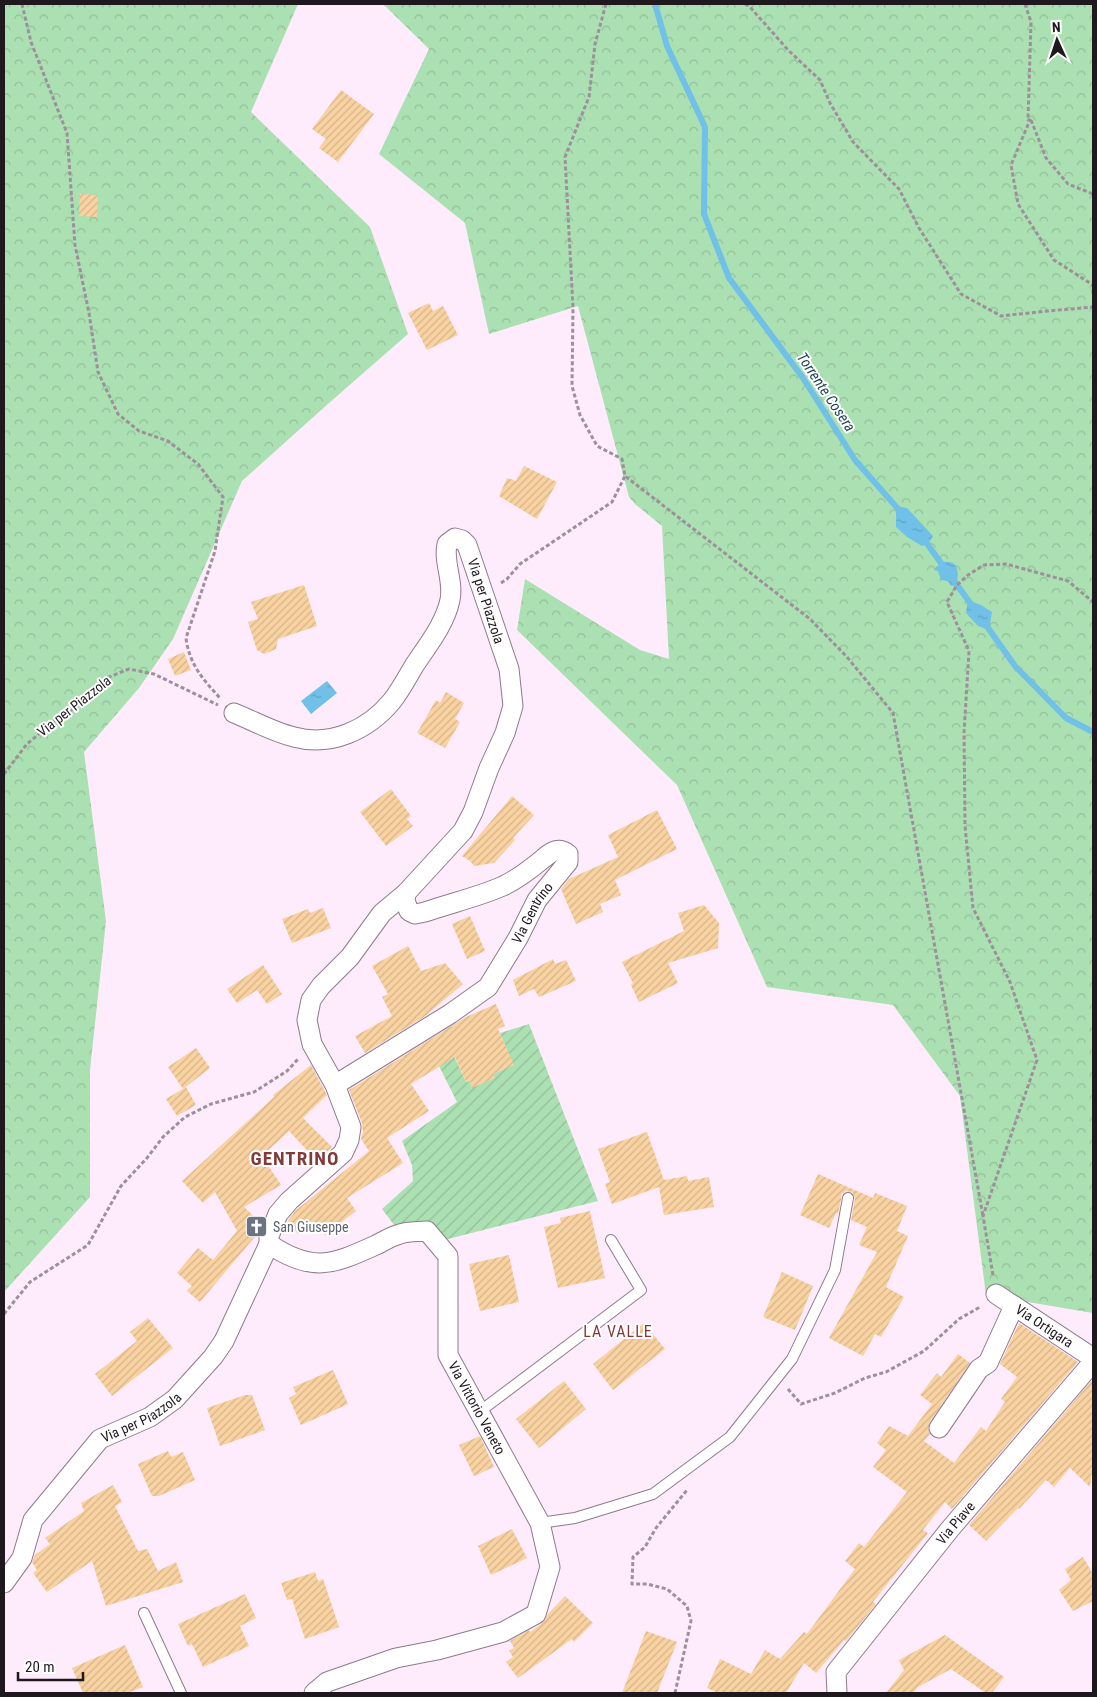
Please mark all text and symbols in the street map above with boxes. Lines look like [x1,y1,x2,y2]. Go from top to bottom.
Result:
north arrow [1032,15,1082,65]
text: N [1052,19,1061,35]
water label: Torrente Cosera [793,349,859,435]
street label: Via per Piazzola [465,556,507,646]
street label: Via per Piazzola [34,672,114,740]
street label: Via Gentrino [508,879,556,947]
district label: GENTRINO [251,1147,339,1170]
church icon: San Giuseppe [245,1215,269,1239]
place label: San Giuseppe [273,1219,349,1235]
street label: Via Ortigara [1013,1301,1076,1351]
district label: LA VALLE [583,1322,653,1341]
street label: Via Vittorio Veneto [445,1359,509,1457]
street label: Via per Piazzola [99,1390,185,1445]
street label: Via Piave [933,1498,978,1548]
scale bar [18,1650,82,1682]
text: 20 m [25,1658,55,1676]

